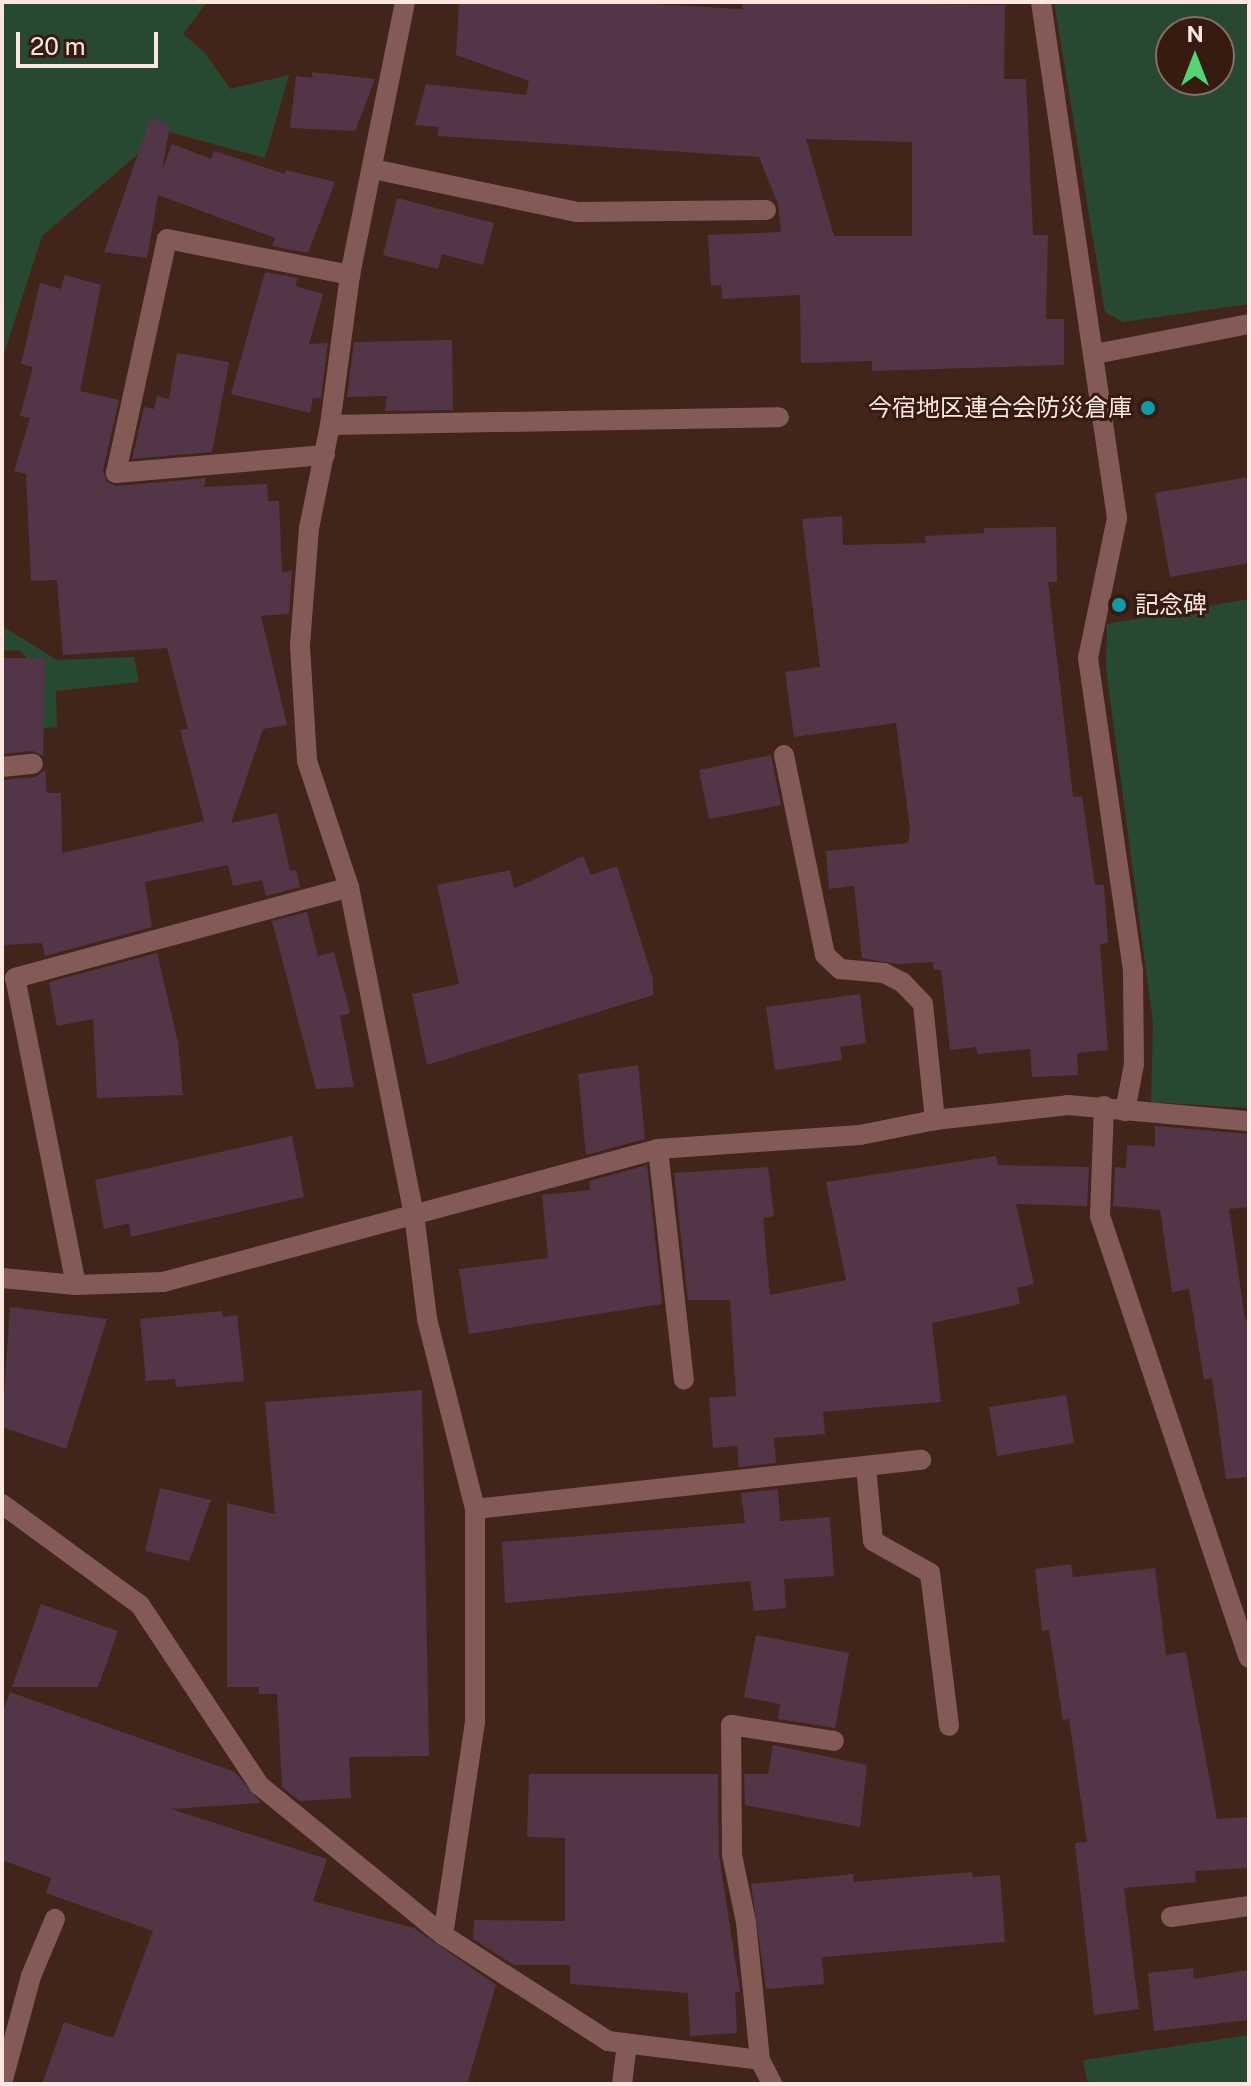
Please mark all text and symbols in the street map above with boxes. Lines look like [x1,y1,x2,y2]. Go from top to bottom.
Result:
scale bar [20,16,162,66]
north arrow [1155,16,1235,96]
text: N [1186,21,1204,47]
text: 20 m [30,32,86,60]
place label: 今宿地区連合会防災倉庫 [868,394,1132,422]
marker: 今宿地区連合会防災倉庫 [1139,399,1157,417]
place label: 記念碑 [1135,591,1207,619]
marker: 記念碑 [1110,596,1128,614]

